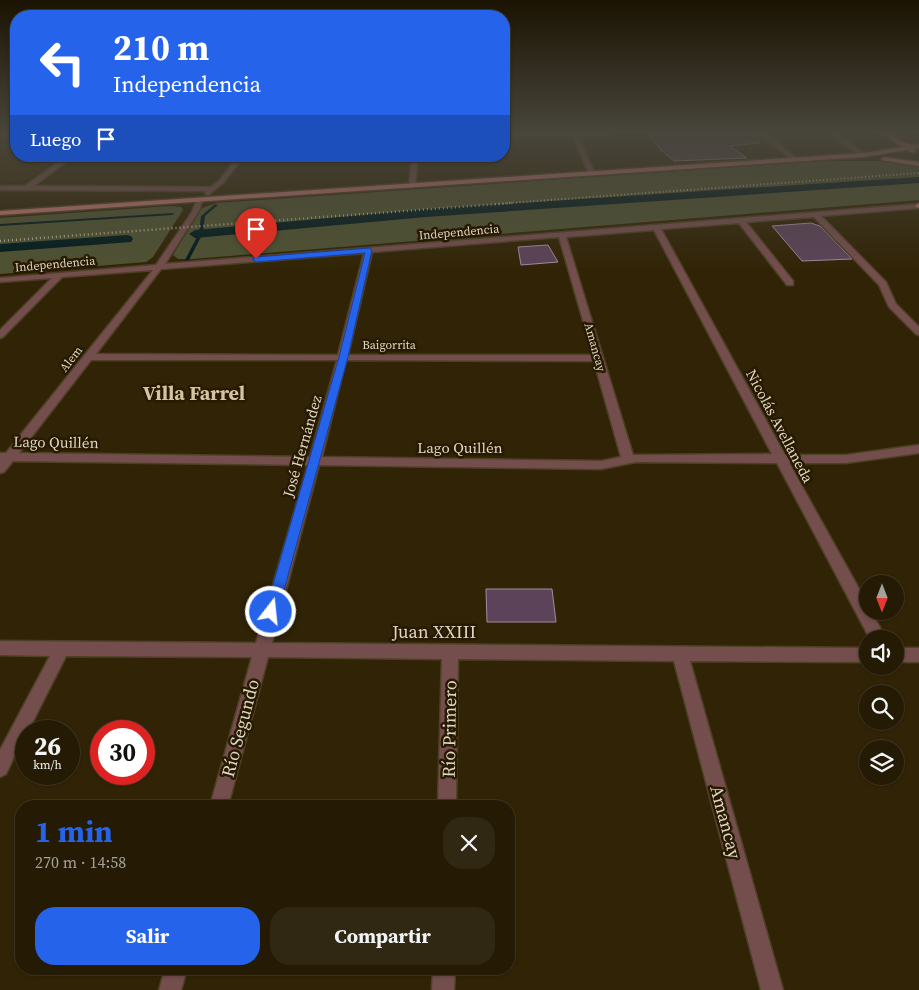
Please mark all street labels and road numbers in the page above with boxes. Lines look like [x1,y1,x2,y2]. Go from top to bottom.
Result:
street label: Independencia [418,220,501,243]
street label: Independencia [14,252,97,275]
street label: Amancay [580,321,610,374]
street label: Baigorrita [362,337,417,353]
street label: Alem [56,343,86,375]
street label: Nicolás Avellaneda [741,366,819,487]
street label: José Hernández [277,392,327,501]
street label: Lago Quillén [13,431,99,453]
street label: Lago Quillén [417,437,503,458]
street label: Juan XXIII [391,619,476,644]
street label: Río Segundo [215,676,265,780]
street label: Río Primero [436,680,462,778]
street label: Amancay [704,782,748,862]

